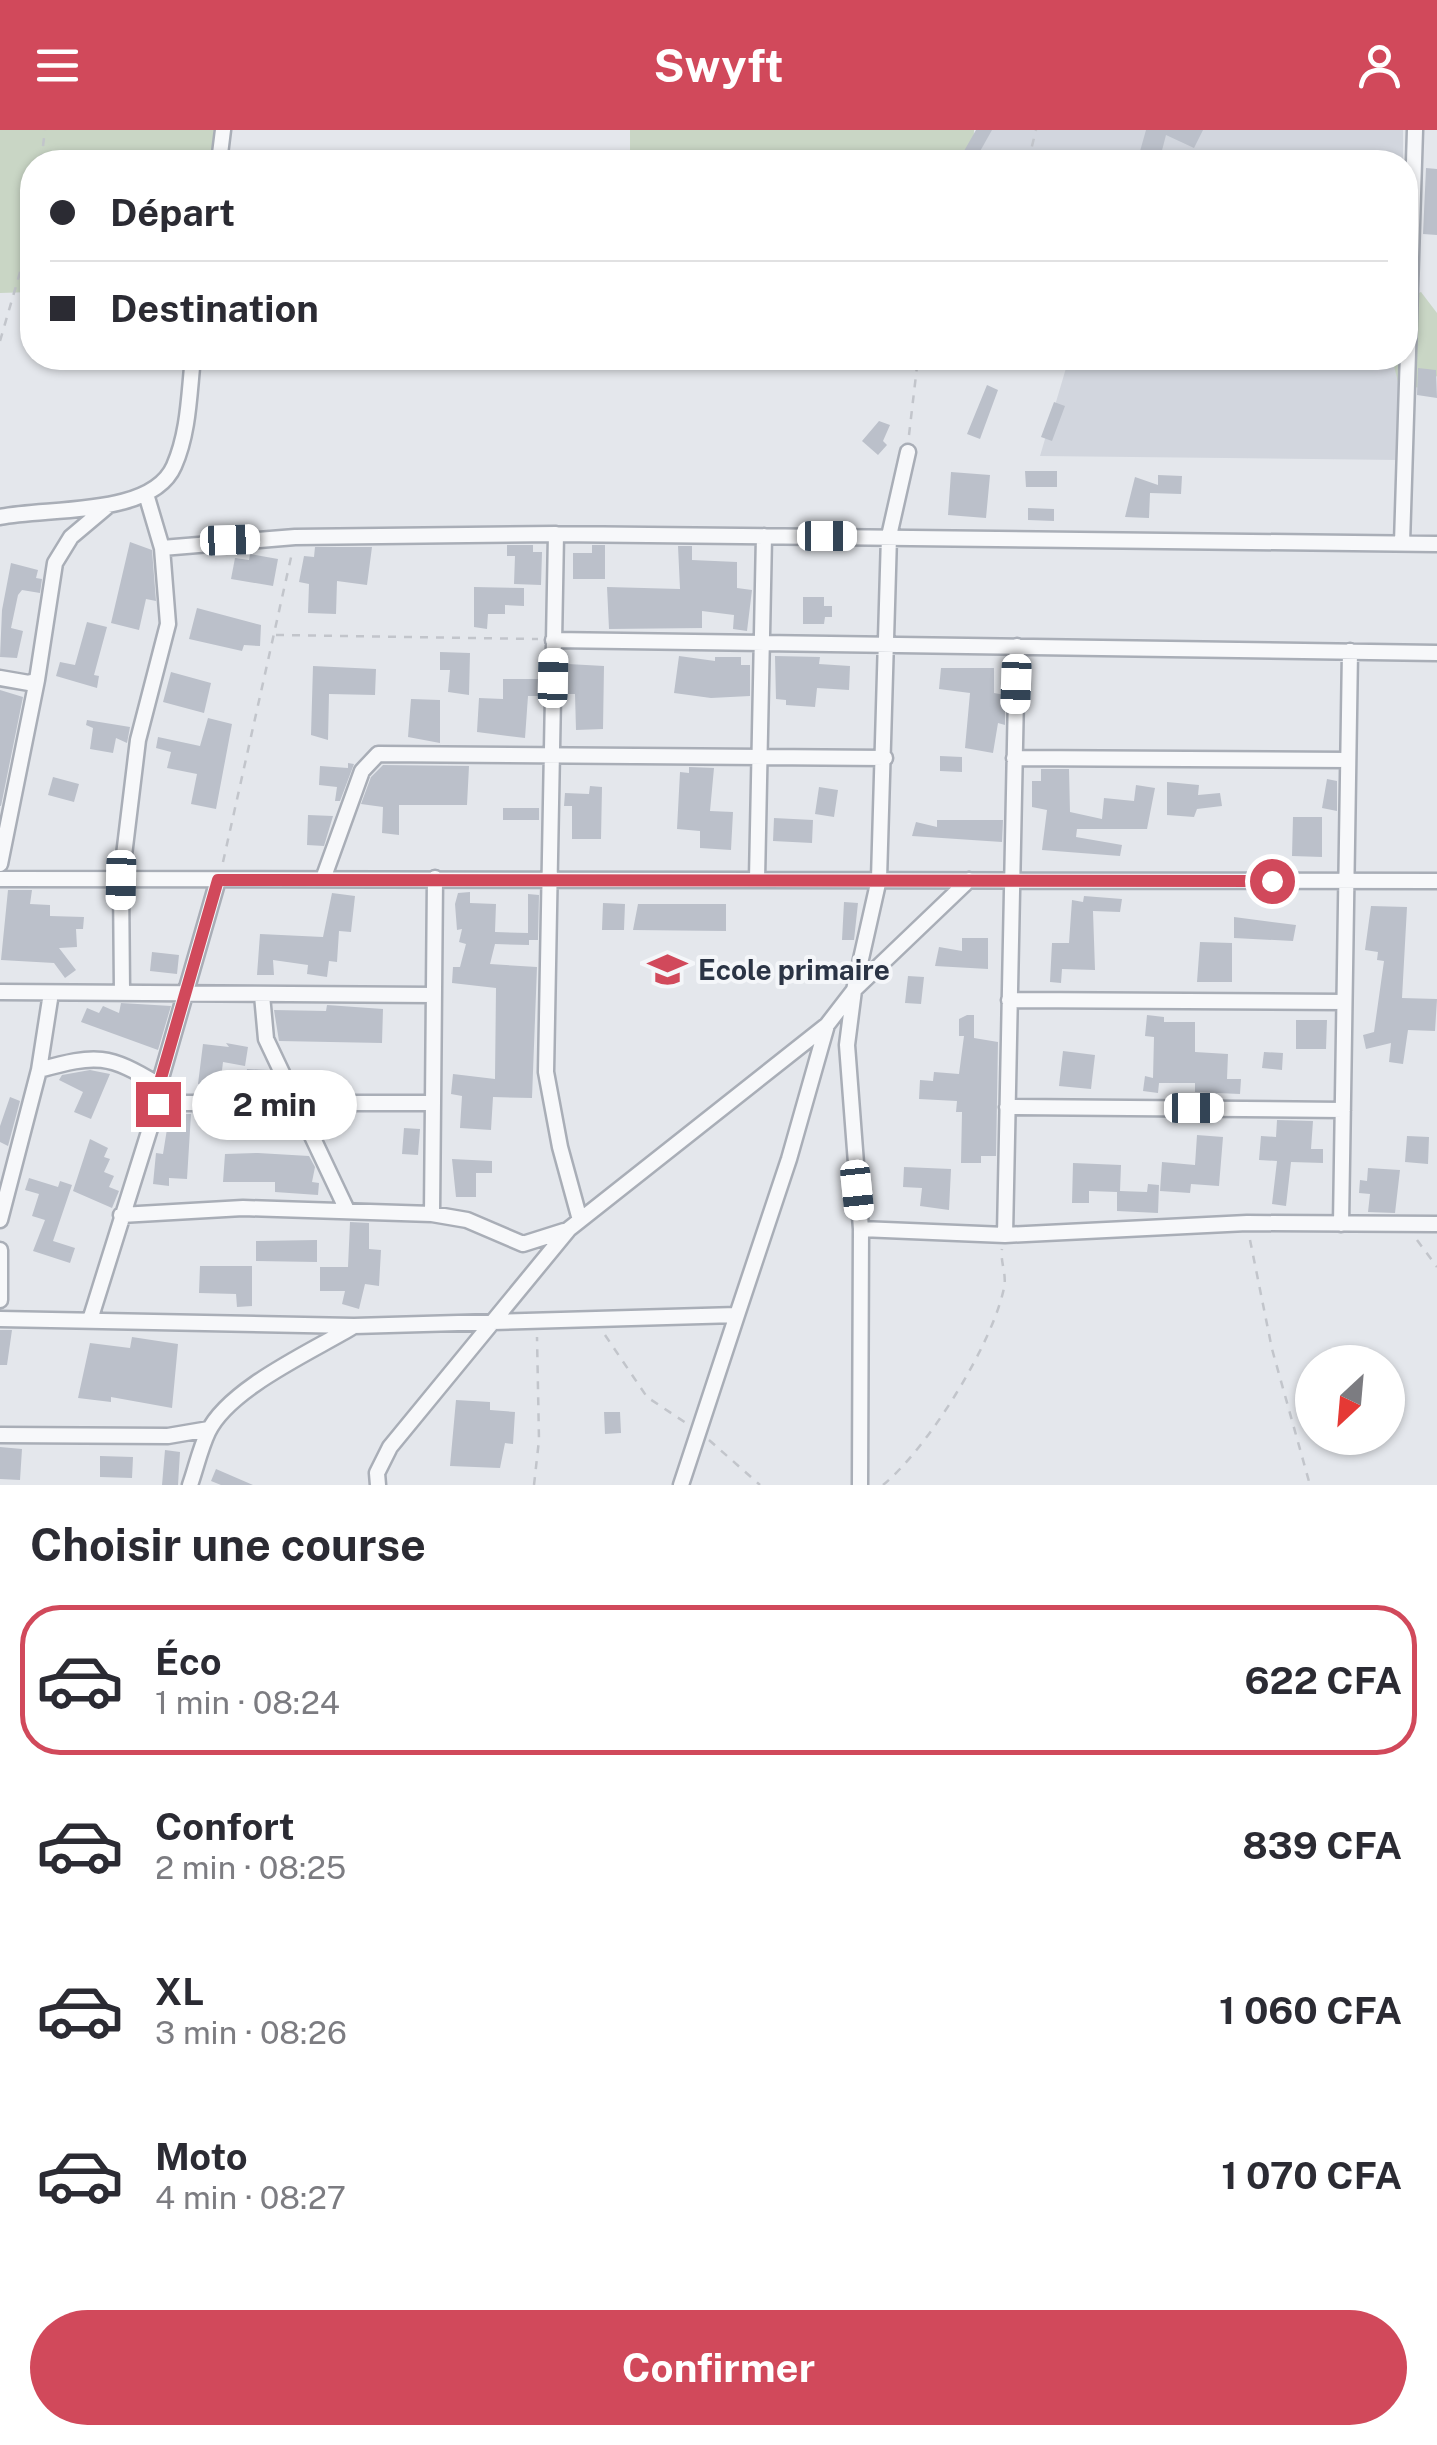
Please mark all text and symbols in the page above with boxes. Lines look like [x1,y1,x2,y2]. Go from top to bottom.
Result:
icon: menu [30,38,85,93]
icon: person [1352,38,1407,93]
text: Swyft [654,39,783,92]
text: Départ [110,190,235,235]
text: Destination [110,286,319,331]
car [797,521,857,551]
car [199,524,261,556]
car [537,648,569,708]
car [1000,653,1032,715]
car [105,850,137,910]
route start [1250,859,1295,904]
school or university icon: Ecole primaire [647,949,689,991]
place label: Ecole primaire [698,953,890,986]
callout: 2 min [193,1069,358,1139]
route end [136,1082,181,1127]
text: 2 min [233,1086,316,1123]
car [1164,1093,1224,1123]
car [839,1159,875,1221]
north arrow [1295,1345,1405,1455]
map controls [1295,1345,1405,1455]
text: Choisir une course [30,1518,426,1571]
icon: car [35,1635,125,1725]
text: Éco [155,1639,222,1684]
text: 622 CFA [1244,1658,1402,1703]
text: 1 min · 08:24 [155,1684,340,1721]
icon: car [35,1800,125,1890]
text: Confort [155,1804,295,1849]
text: 839 CFA [1242,1823,1402,1868]
text: 2 min · 08:25 [155,1849,346,1886]
icon: car [35,1965,125,2055]
text: XL [155,1969,204,2014]
text: 1 060 CFA [1219,1988,1402,2033]
text: 3 min · 08:26 [155,2014,347,2051]
icon: car [35,2130,125,2220]
text: Moto [155,2134,248,2179]
text: 1 070 CFA [1221,2153,1402,2198]
text: 4 min · 08:27 [155,2179,346,2216]
button: Confirmer [30,2310,1407,2425]

